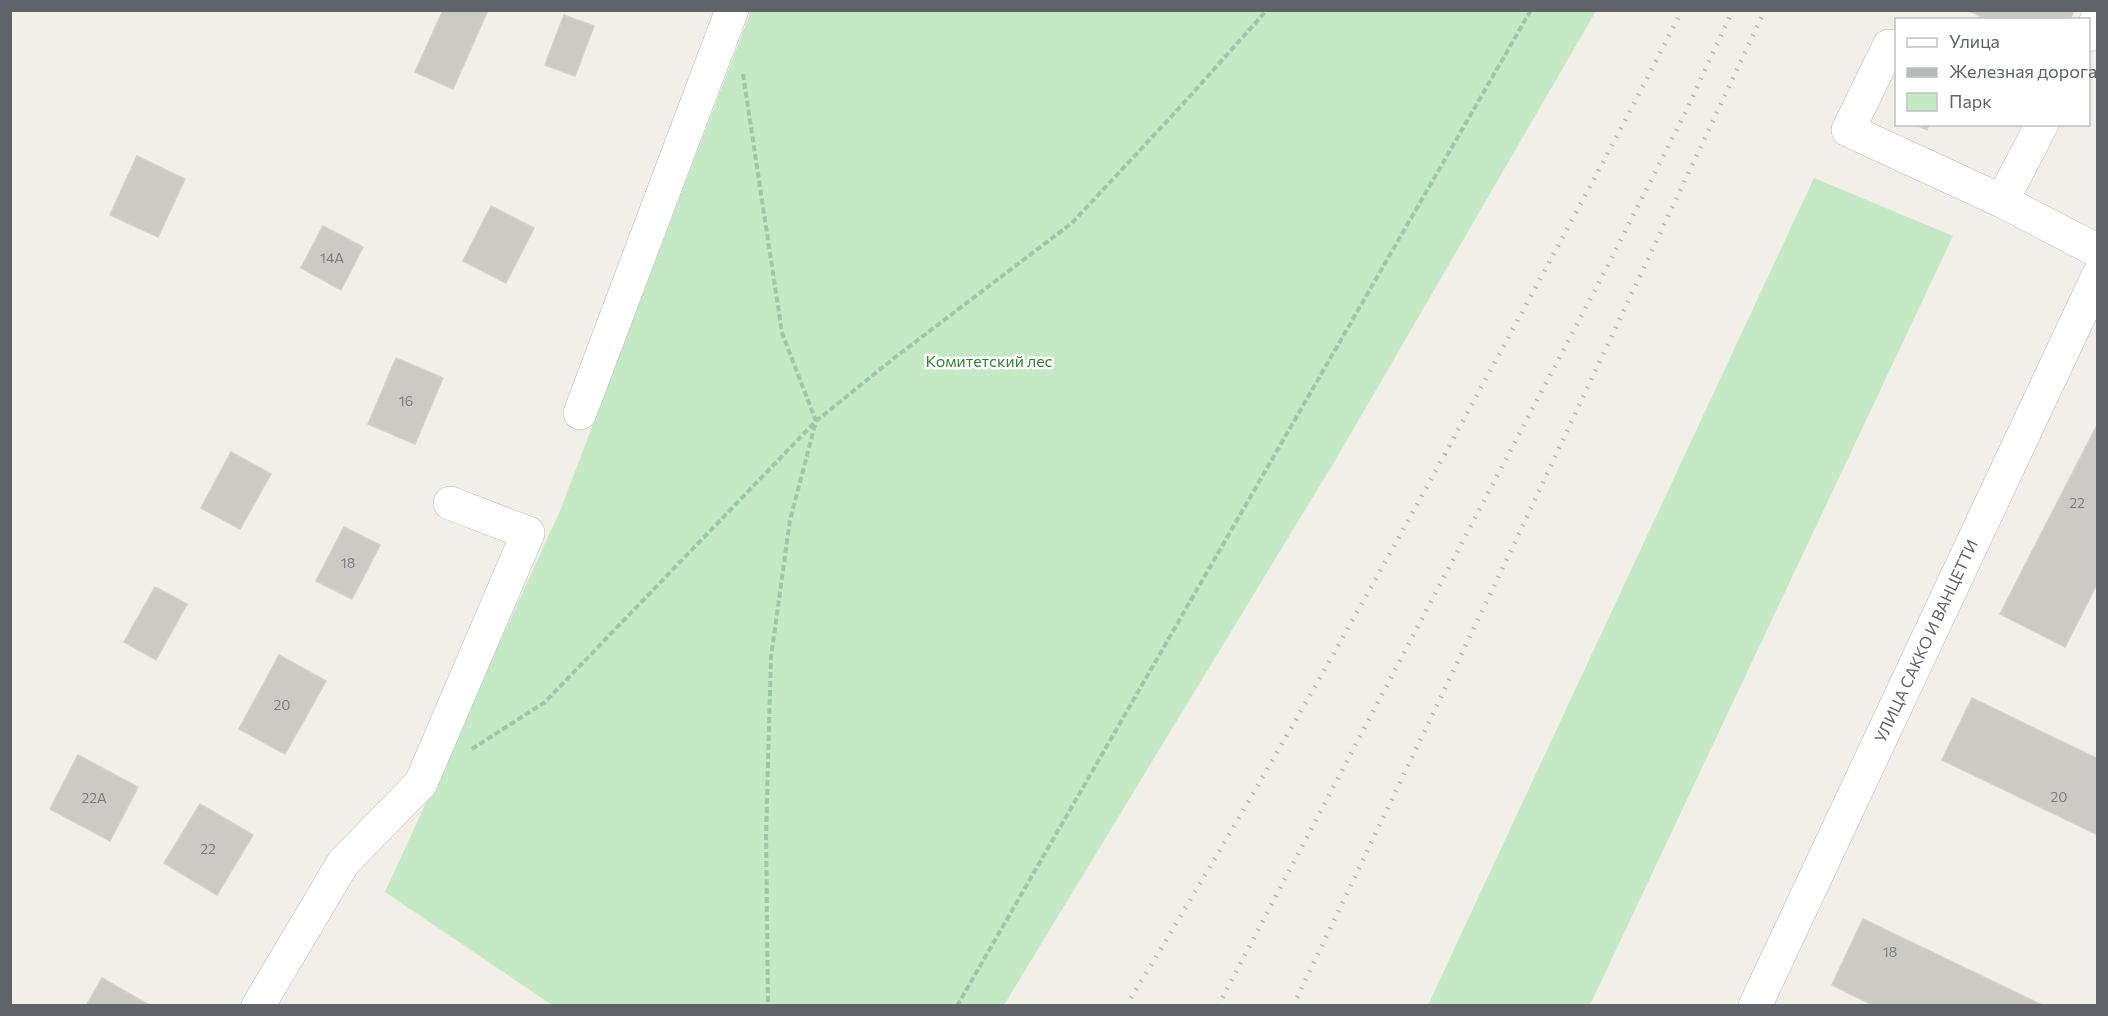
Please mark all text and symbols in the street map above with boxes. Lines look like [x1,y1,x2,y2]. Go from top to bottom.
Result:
legend [1895,18,2090,126]
text: Улица [1949,30,2000,52]
text: Железная дорога [1949,60,2097,82]
text: Парк [1949,90,1992,112]
house number: 14А [320,249,344,266]
park label: Комитетский лес [925,351,1053,370]
house number: 16 [399,392,413,409]
house number: 22 [2069,494,2085,511]
street label: УЛИЦА САККО И ВАНЦЕТТИ [1870,536,1981,745]
house number: 18 [341,554,355,571]
house number: 20 [274,696,290,713]
house number: 20 [2051,788,2067,805]
house number: 22А [81,789,107,806]
house number: 22 [200,840,216,857]
house number: 18 [1883,943,1897,960]

